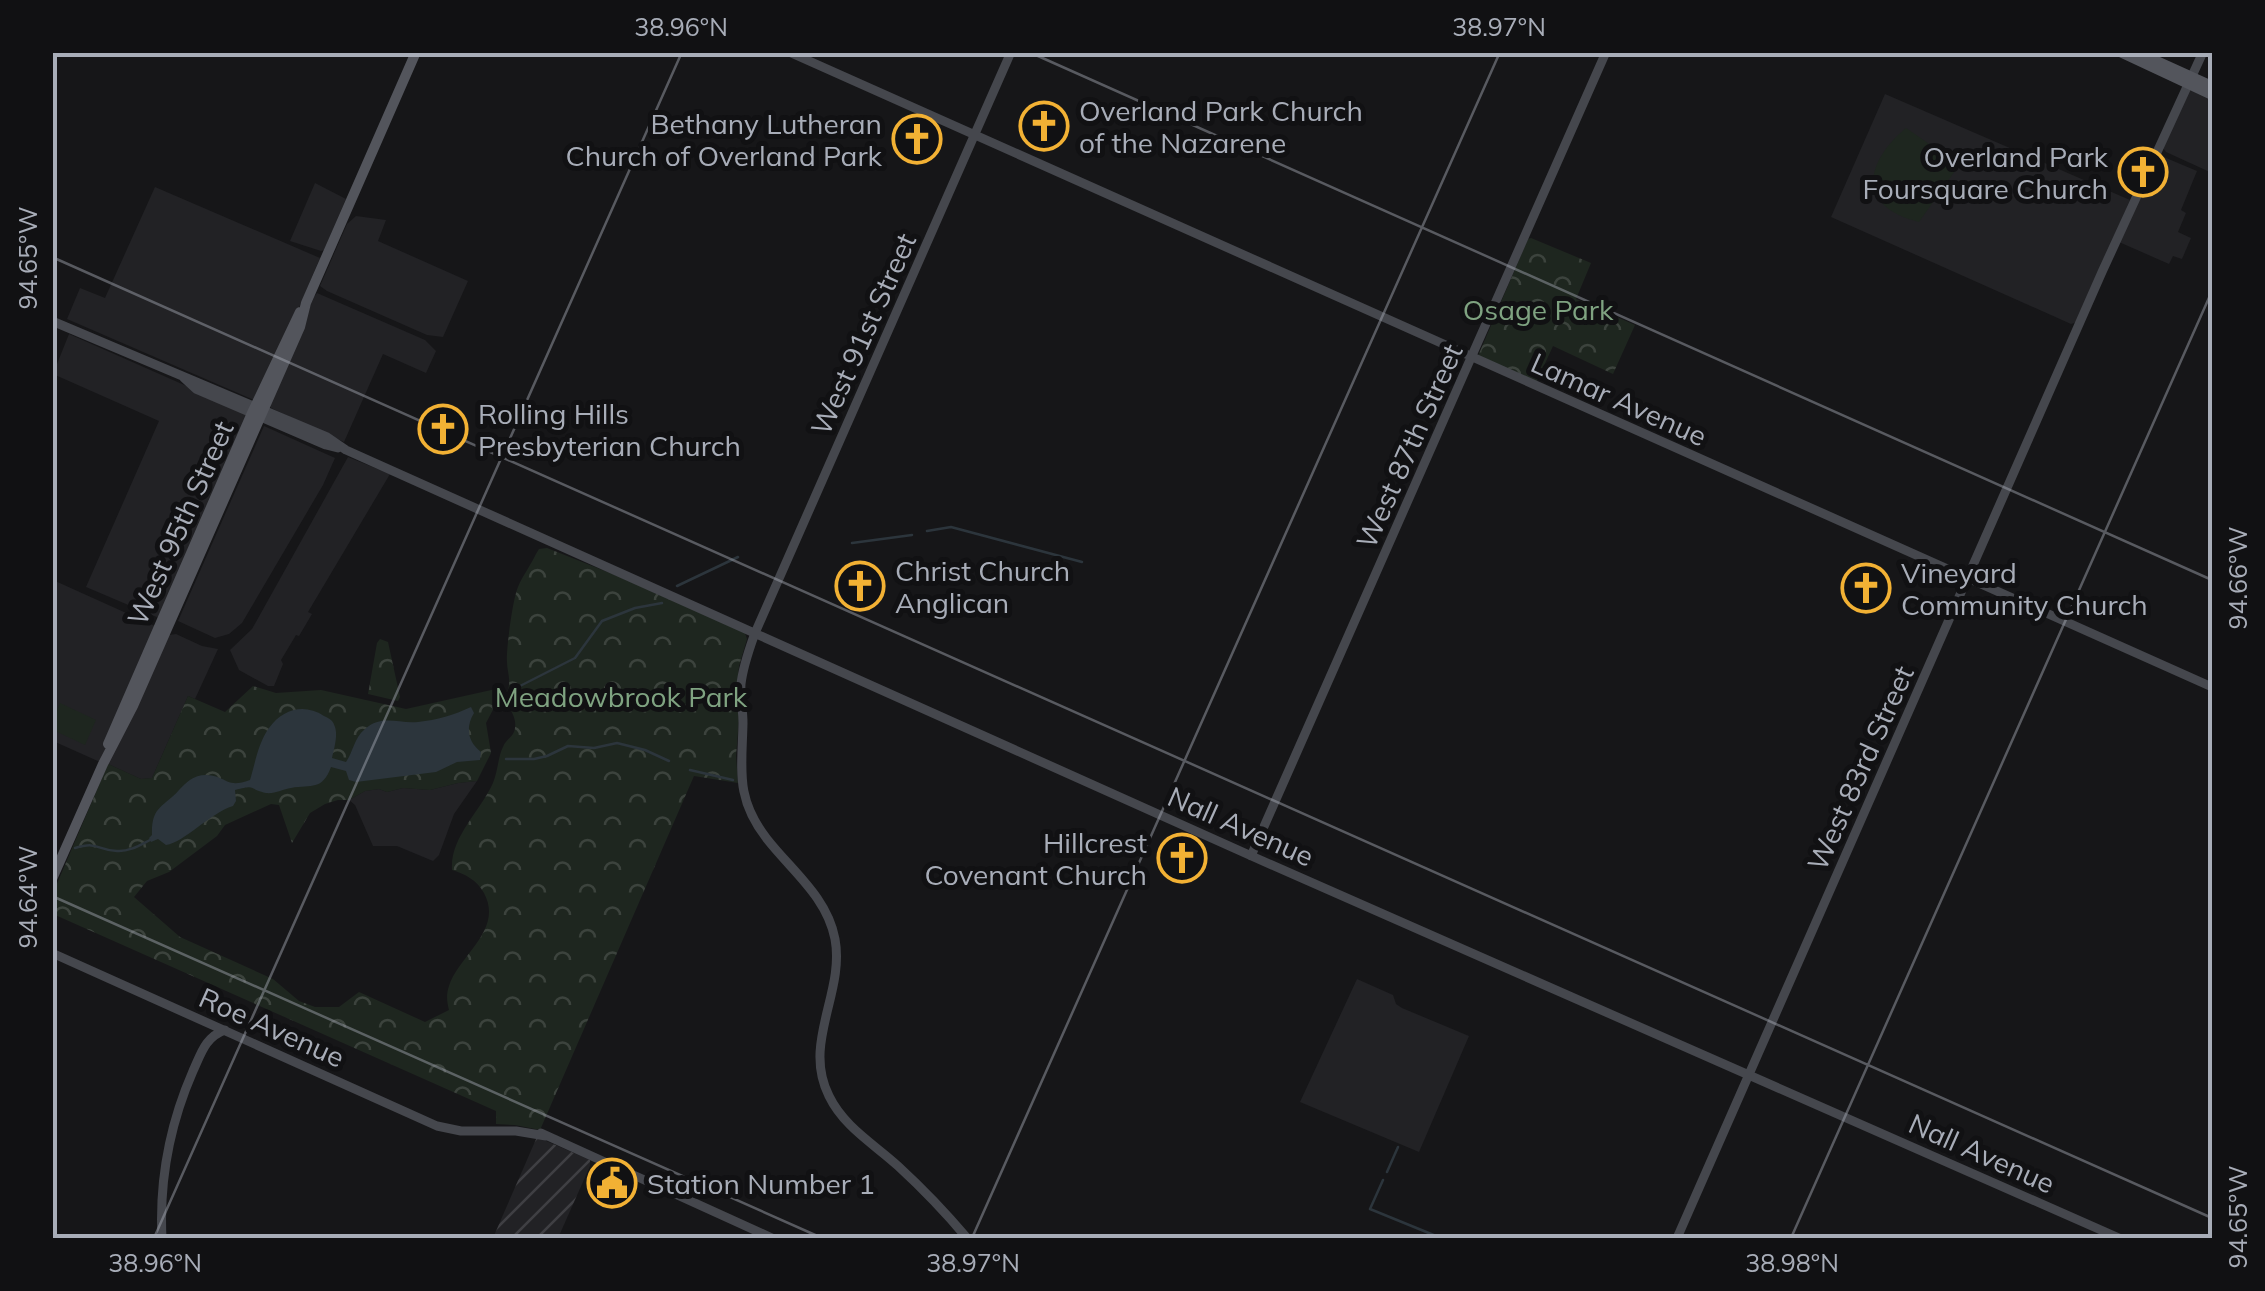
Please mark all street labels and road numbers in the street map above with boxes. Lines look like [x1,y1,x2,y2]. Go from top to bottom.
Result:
street label: West 91st Street [803,227,923,440]
street label: West 87th Street [1348,338,1470,554]
street label: Lamar Avenue [1526,345,1712,453]
street label: West 95th Street [119,415,241,631]
street label: West 83rd Street [1799,660,1921,876]
street label: Nall Avenue [1163,778,1319,874]
street label: Roe Avenue [194,979,350,1075]
street label: Nall Avenue [1904,1105,2060,1201]

